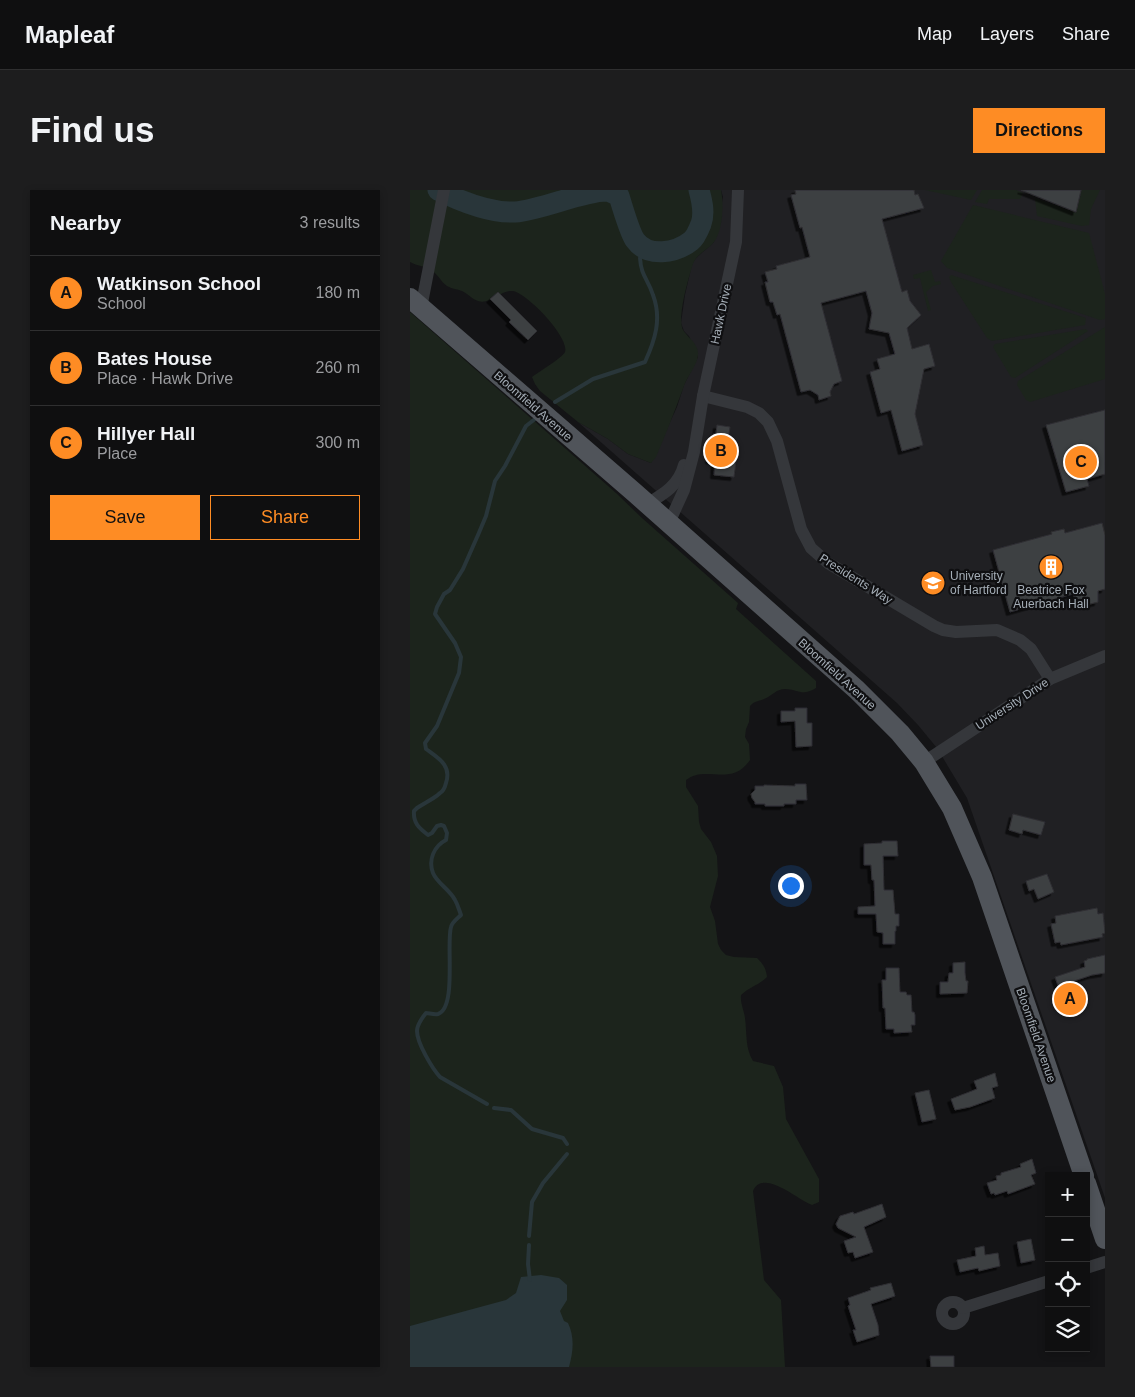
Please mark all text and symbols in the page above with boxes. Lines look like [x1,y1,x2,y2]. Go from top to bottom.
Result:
text: Mapleaf [25,21,114,48]
text: Map [917,24,952,44]
text: Layers [980,24,1034,44]
text: Share [1062,24,1110,44]
button: Directions [973,108,1105,153]
text: Find us [30,110,154,149]
text: Nearby [50,211,121,234]
text: 3 results [300,214,360,231]
text: Watkinson School [97,273,261,294]
street label: Hawk Drive [708,282,734,345]
text: A [60,284,72,301]
text: 180 m [316,284,360,301]
text: School [97,295,146,312]
text: Bates House [97,348,212,369]
text: B [60,359,72,376]
text: 260 m [316,359,360,376]
street label: Bloomfield Avenue [491,368,575,444]
text: Place · Hawk Drive [97,370,233,387]
text: Hillyer Hall [97,423,195,444]
pin: B [705,432,737,470]
text: C [60,434,72,451]
text: 300 m [316,434,360,451]
pin: C [1065,443,1097,481]
text: Place [97,445,137,462]
button: Save [50,495,200,540]
button: Share [210,495,360,540]
street label: Presidents Way [817,551,895,607]
building icon: Beatrice Fox Auerbach Hall [1038,554,1064,580]
place label: University of Hartford [950,569,1007,597]
school or university icon: University of Hartford [920,570,946,596]
place label: Beatrice Fox Auerbach Hall [1013,583,1089,611]
street label: Bloomfield Avenue [795,636,879,713]
street label: University Drive [973,675,1051,733]
your location [778,873,804,899]
pin: A [1054,980,1086,1018]
street label: Bloomfield Avenue [1013,986,1059,1084]
map controls [1045,1172,1090,1352]
button: + [1045,1172,1090,1217]
button: − [1045,1217,1090,1262]
button: locate [1045,1262,1090,1307]
button: layers [1045,1307,1090,1352]

